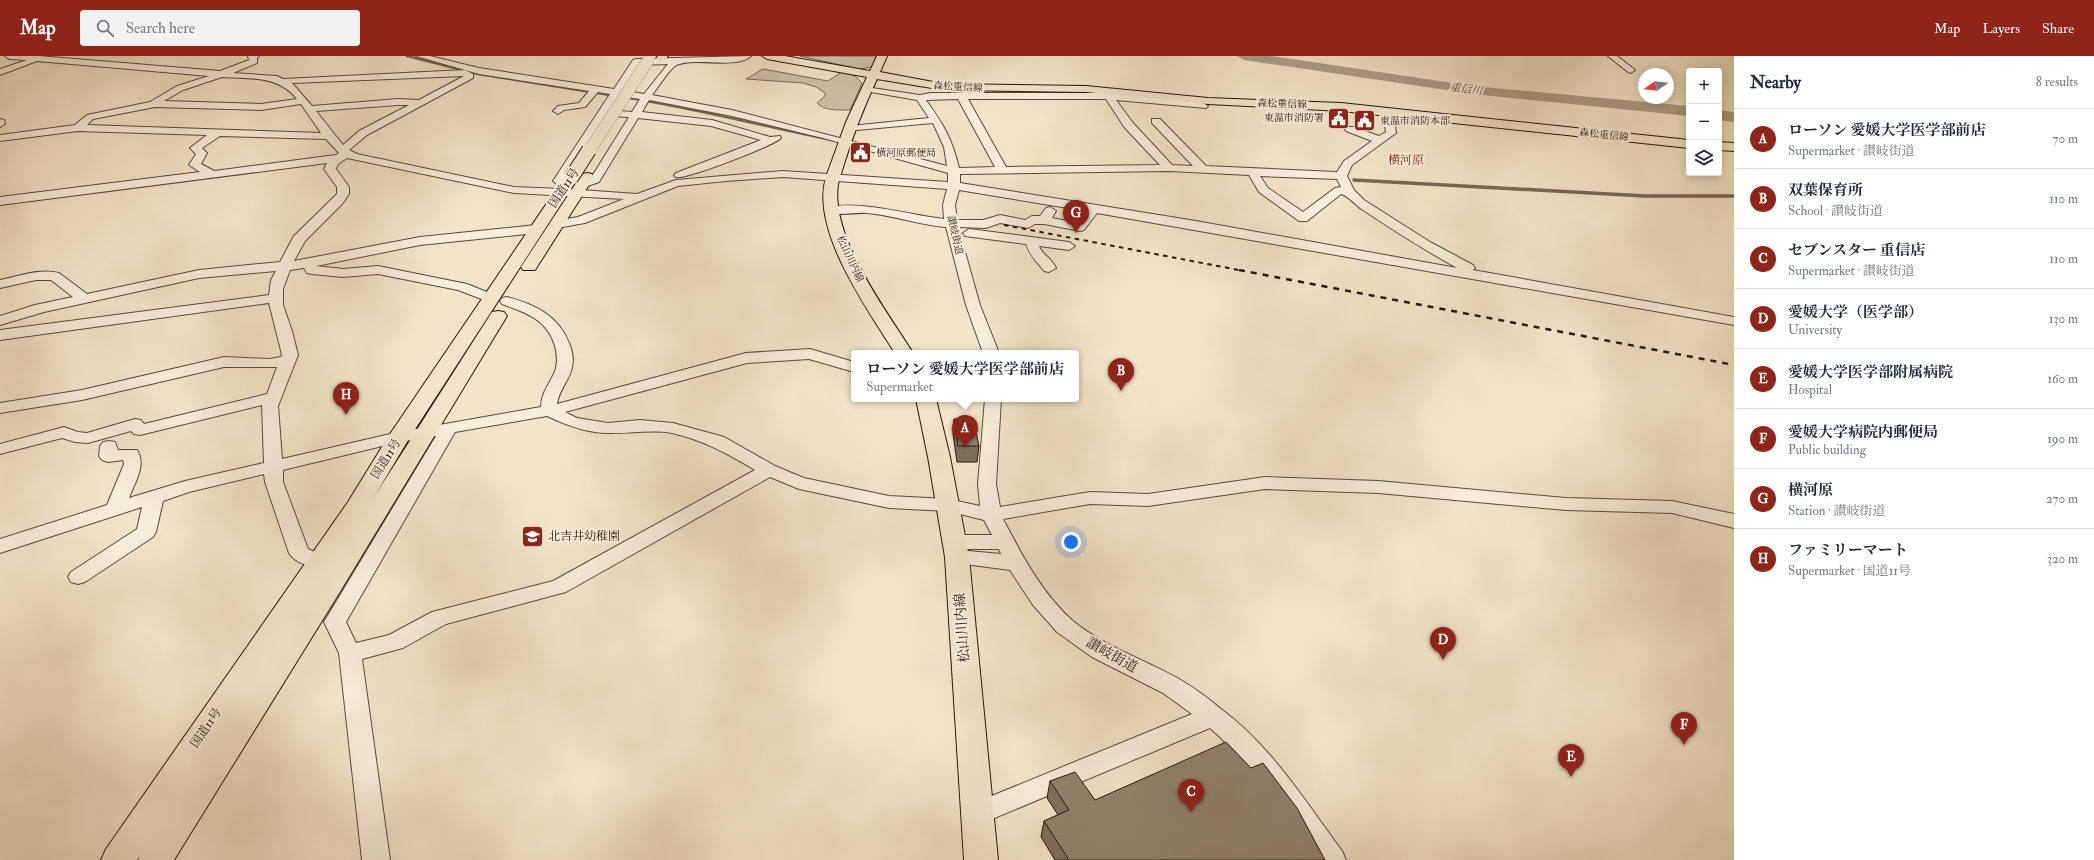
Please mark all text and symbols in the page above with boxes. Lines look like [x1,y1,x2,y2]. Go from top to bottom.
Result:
search box [80,10,360,46]
text: Map [20,16,56,40]
icon: search [94,17,116,39]
text: Search here [126,19,195,38]
text: Map [1934,20,1960,37]
text: Layers [1982,20,2020,37]
text: Share [2042,20,2074,37]
north arrow [1638,68,1674,104]
map controls [1686,68,1722,176]
button: + [1686,68,1722,104]
text: Nearby [1750,72,1801,93]
text: 8 results [2036,74,2078,90]
street label: 森松重信線 [933,80,983,94]
water label: 重信川 [1449,81,1484,98]
street label: 森松重信線 [1257,97,1307,111]
button: − [1686,104,1722,140]
public building icon: 東温市消防署 [1326,105,1352,131]
public building icon: 東温市消防本部 [1352,108,1378,134]
place label: 東温市消防署 [1264,112,1324,124]
place label: 東温市消防本部 [1380,115,1450,127]
text: ローソン 愛媛大学医学部前店 [1788,121,1986,140]
street label: 森松重信線 [1579,126,1629,144]
text: A [1759,131,1767,147]
text: 70 m [2053,131,2078,147]
public building icon: 横河原郵便局 [847,140,873,166]
button: layers [1686,140,1722,176]
text: Supermarket · 讃岐街道 [1788,143,1915,159]
place label: 横河原郵便局 [876,147,936,159]
district label: 横河原 [1388,153,1424,168]
street label: 国道11号 [545,165,583,211]
text: 双葉保育所 [1788,181,1863,200]
text: B [1759,191,1767,207]
text: 110 m [2049,191,2078,207]
pin: G [1063,200,1089,233]
text: School · 讃岐街道 [1788,203,1883,219]
street label: 讃岐街道 [945,214,965,256]
street label: 松山川内線 [834,234,866,284]
text: セブンスター 重信店 [1788,241,1925,260]
text: C [1758,251,1768,267]
text: 110 m [2049,251,2078,267]
text: Supermarket · 讃岐街道 [1788,263,1915,279]
text: 愛媛大学（医学部） [1788,303,1923,322]
text: D [1758,311,1768,327]
text: 130 m [2049,311,2078,327]
text: University [1788,322,1842,338]
popup [851,350,1079,402]
pin: B [1108,358,1134,391]
text: ローソン 愛媛大学医学部前店 [866,360,1064,379]
text: 愛媛大学医学部附属病院 [1788,363,1953,382]
text: E [1758,371,1768,387]
text: 160 m [2047,371,2078,387]
text: Supermarket [866,379,933,395]
pin: H [333,382,359,415]
text: Hospital [1788,382,1832,398]
pin: A [952,415,978,448]
text: 愛媛大学病院内郵便局 [1788,423,1938,442]
text: F [1759,431,1767,447]
text: 190 m [2047,431,2078,447]
street label: 国道11号 [368,436,404,482]
text: Public building [1788,442,1866,458]
text: 横河原 [1788,481,1833,500]
text: G [1758,491,1768,507]
text: 270 m [2046,491,2078,507]
text: Station · 讃岐街道 [1788,503,1885,519]
school or university icon: 北吉井幼稚園 [519,523,545,549]
place label: 北吉井幼稚園 [548,529,620,544]
your location [1061,532,1081,552]
text: ファミリーマート [1788,541,1908,560]
text: H [1758,551,1768,567]
text: 320 m [2047,551,2078,567]
text: Supermarket · 国道11号 [1788,563,1911,579]
street label: 松山川内線 [951,592,973,664]
pin: D [1430,627,1456,660]
street label: 讃岐街道 [1083,634,1141,676]
street label: 国道11号 [187,705,225,751]
pin: F [1671,712,1697,745]
pin: E [1558,744,1584,777]
pin: C [1178,779,1204,812]

